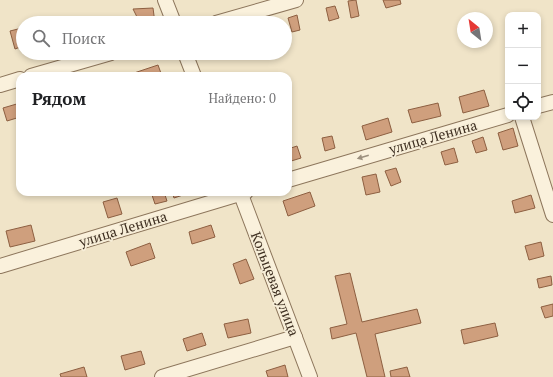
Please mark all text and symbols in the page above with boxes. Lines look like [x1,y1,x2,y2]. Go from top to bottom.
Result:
north arrow [457,12,493,48]
map controls [505,12,541,120]
button: + [505,12,541,48]
search box [16,16,292,60]
icon: search [30,27,52,49]
text: Поиск [62,28,105,48]
button: − [505,48,541,84]
button: locate [505,84,541,120]
text: Рядом [32,87,86,110]
text: Найдено: 0 [209,89,276,107]
street label: улица Ленина [386,115,479,158]
one-way arrow [357,154,369,160]
street label: улица Ленина [76,206,169,251]
street label: Кольцевая улица [247,229,304,339]

